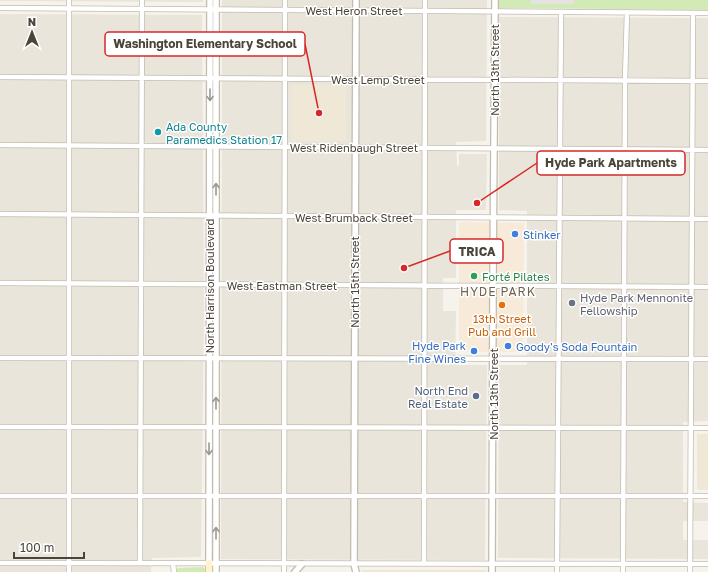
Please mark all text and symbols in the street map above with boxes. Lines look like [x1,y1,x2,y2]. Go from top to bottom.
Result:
street label: West Heron Street [305,4,403,17]
north arrow [12,12,52,52]
text: N [28,15,36,28]
street label: North 13th Street [488,24,501,116]
callout: Washington Elementary School [105,32,305,56]
text: Washington Elementary School [113,36,297,51]
street label: West Lemp Street [331,73,425,86]
one-way arrow [206,88,213,101]
place label: Ada County Paramedics Station 17 [166,120,282,146]
marker: Ada County Paramedics Station 17 [153,127,163,137]
street label: West Ridenbaugh Street [290,141,418,154]
callout: Hyde Park Apartments [537,151,685,175]
text: Hyde Park Apartments [545,155,677,170]
one-way arrow [212,183,220,196]
street label: West Brumback Street [295,211,413,224]
street label: North Harrison Boulevard [203,219,216,353]
place label: Stinker [523,228,561,241]
marker: Stinker [510,229,520,239]
street label: North 15th Street [348,236,361,328]
callout: TRICA [450,239,503,263]
text: TRICA [458,244,496,259]
place label: Forté Pilates [482,270,550,283]
marker: Forté Pilates [469,271,479,281]
street label: West Eastman Street [227,279,337,292]
district label: HYDE PARK [460,284,536,299]
place label: Hyde Park Mennonite Fellowship [580,291,693,317]
marker: Hyde Park Mennonite Fellowship [567,298,577,308]
marker: 13th Street Pub and Grill [497,300,507,310]
place label: 13th Street Pub and Grill [468,312,536,338]
place label: Hyde Park Fine Wines [408,339,466,365]
place label: Goody's Soda Fountain [516,340,637,353]
marker: Goody's Soda Fountain [503,341,513,351]
marker: Hyde Park Fine Wines [469,346,479,356]
street label: North 13th Street [487,348,500,440]
place label: North End Real Estate [408,384,468,410]
marker: North End Real Estate [471,391,481,401]
one-way arrow [212,397,220,410]
one-way arrow [205,442,213,455]
one-way arrow [212,527,220,540]
scale bar [14,534,84,560]
text: 100 m [20,540,54,555]

